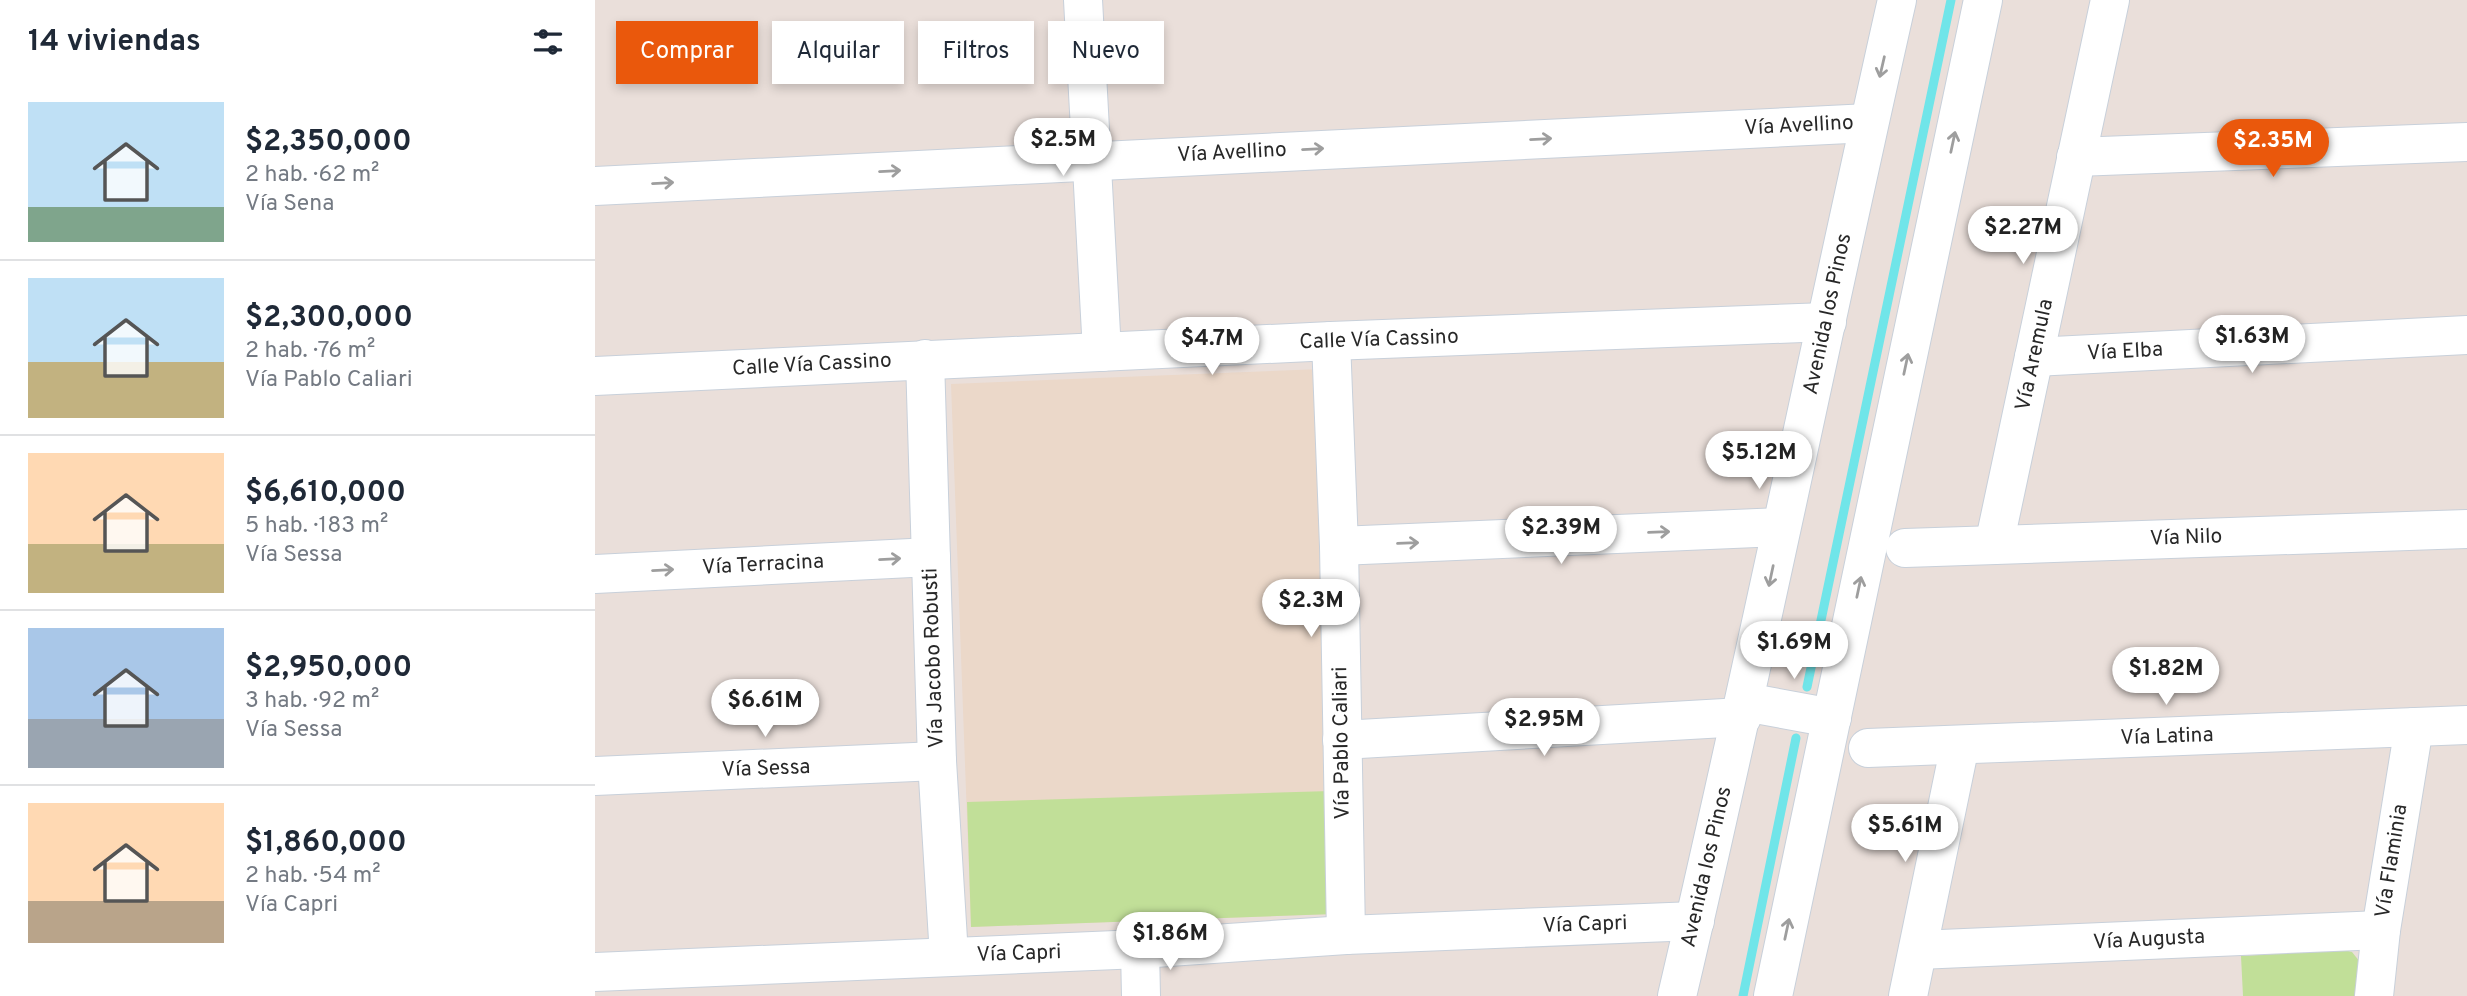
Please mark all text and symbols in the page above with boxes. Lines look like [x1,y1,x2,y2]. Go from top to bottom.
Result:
chip: Comprar [616,21,758,84]
chip: Alquilar [772,21,904,84]
chip: Filtros [918,21,1034,84]
chip: Nuevo [1048,21,1164,84]
icon: filters [529,23,567,61]
text: 14 viviendas [28,24,201,61]
one-way arrow [1875,55,1888,77]
street label: Vía Avellino [1744,110,1854,142]
pin: $2.5M [1014,118,1112,178]
pin: $2.35M [2216,120,2330,179]
text: $2,350,000 [245,124,412,161]
text: $2.5M [1030,126,1096,155]
text: $2.35M [2233,127,2313,156]
icon: home [84,130,168,214]
one-way arrow [1947,131,1961,154]
one-way arrow [1529,132,1552,145]
street label: Vía Avellino [1177,137,1287,169]
one-way arrow [1302,143,1325,156]
text: 2 hab. · 62 m² [245,161,379,190]
one-way arrow [879,164,902,177]
one-way arrow [651,176,674,189]
text: Vía Sena [245,190,334,219]
pin: $2.27M [1966,206,2080,266]
text: $2.27M [1984,214,2062,243]
street label: Avenida los Pinos [1798,231,1858,397]
street label: Vía Aremula [2010,297,2060,413]
text: $2,300,000 [245,300,413,337]
icon: home [84,306,168,390]
pin: $1.63M [2195,316,2309,375]
pin: $4.7M [1163,318,1261,377]
text: $1.63M [2214,323,2290,352]
street label: Calle Vía Cassino [1299,324,1459,356]
text: $4.7M [1180,325,1244,354]
text: 2 hab. · 76 m² [245,337,375,366]
street label: Vía Elba [2086,337,2164,367]
street label: Calle Vía Cassino [732,347,892,383]
one-way arrow [1900,353,1914,376]
text: Vía Pablo Caliari [245,366,413,395]
pin: $5.12M [1702,432,1816,491]
text: $5.12M [1721,439,1797,468]
text: $6,610,000 [245,475,406,512]
icon: home [84,481,168,565]
pin: $2.39M [1504,506,1618,566]
text: 5 hab. · 183 m² [245,512,388,541]
text: $2.39M [1521,514,1601,543]
street label: Vía Nilo [2149,523,2223,553]
one-way arrow [1648,526,1671,539]
one-way arrow [1396,536,1419,549]
text: Vía Sessa [245,541,342,570]
street label: Vía Terracina [701,548,825,582]
one-way arrow [879,552,901,565]
one-way arrow [651,564,674,577]
one-way arrow [1764,564,1777,587]
street label: Vía Jacobo Robusti [917,567,951,749]
one-way arrow [1853,576,1867,599]
pin: $2.3M [1262,580,1360,639]
text: $2.3M [1278,587,1344,616]
pin: $1.69M [1737,622,1851,681]
text: $1.69M [1756,629,1832,658]
pin: $1.82M [2109,648,2223,707]
text: $2,950,000 [245,650,412,687]
text: $1.82M [2128,655,2204,684]
icon: home [84,656,168,740]
street label: Vía Pablo Caliari [1327,666,1357,820]
pin: $6.61M [708,680,822,739]
text: 3 hab. · 92 m² [245,687,379,716]
text: $6.61M [727,687,803,716]
pin: $2.95M [1487,698,1601,758]
text: $2.95M [1504,706,1584,735]
text: Vía Sessa [245,716,342,745]
street label: Vía Latina [2120,722,2214,752]
street label: Vía Sessa [721,754,811,784]
street label: Avenida los Pinos [1675,784,1739,950]
street label: Vía Flaminia [2370,802,2414,920]
pin: $5.61M [1848,804,1962,864]
text: $5.61M [1867,812,1943,841]
text: $1,860,000 [245,825,407,862]
icon: home [84,831,168,915]
text: 2 hab. · 54 m² [245,862,381,891]
text: Vía Capri [245,891,338,920]
street label: Vía Capri [1542,910,1628,940]
pin: $1.86M [1113,912,1227,972]
one-way arrow [1781,918,1794,941]
text: $1.86M [1132,920,1208,949]
street label: Vía Augusta [2092,924,2206,956]
street label: Vía Capri [976,939,1062,969]

